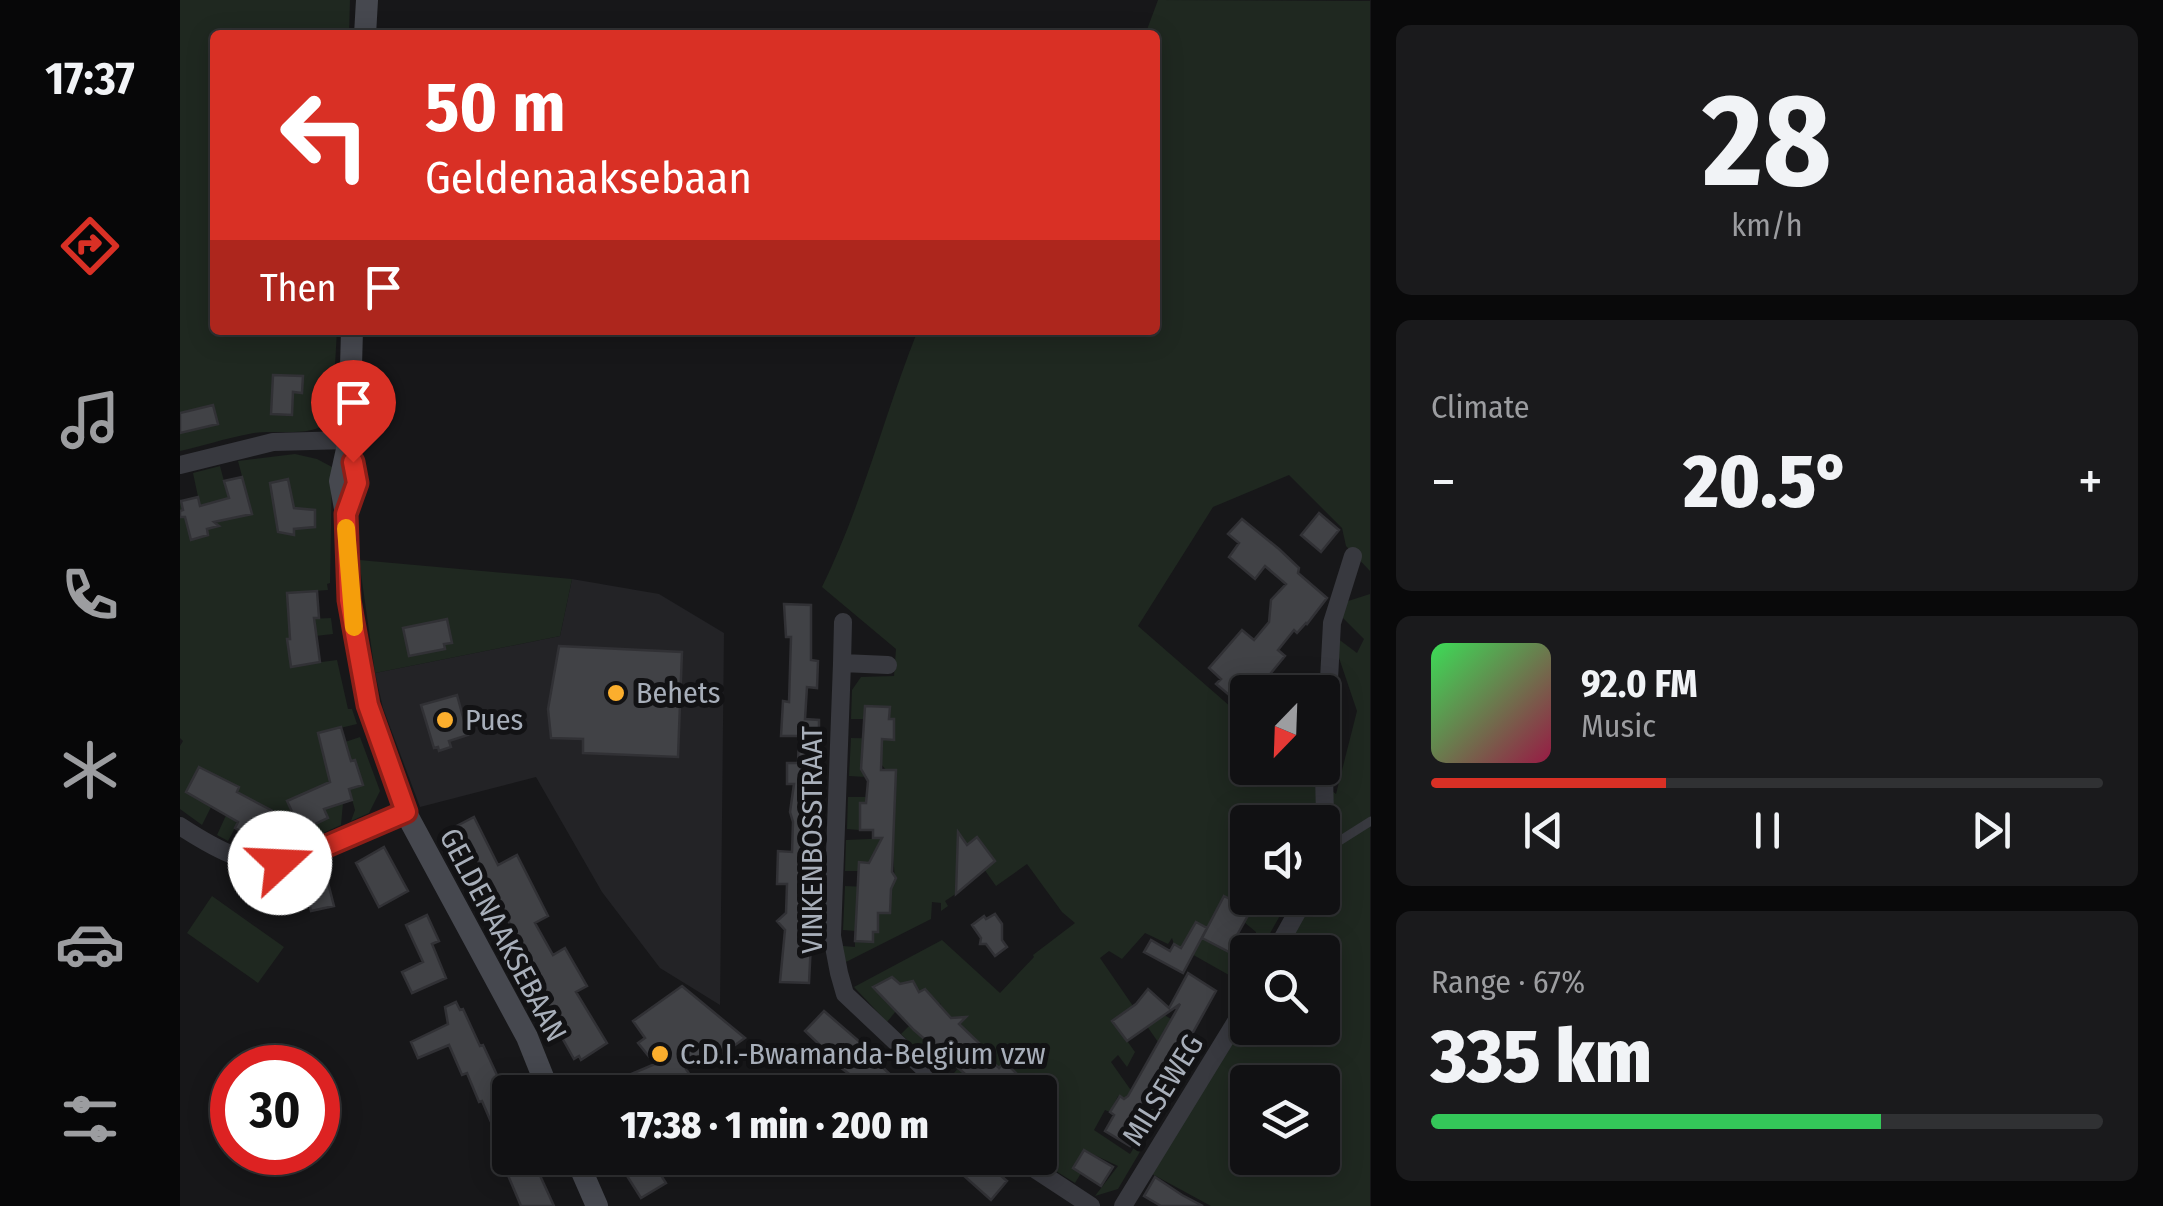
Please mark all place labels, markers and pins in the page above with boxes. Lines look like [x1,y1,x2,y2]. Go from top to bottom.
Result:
pin [311,360,396,463]
place label: Behets [636,675,720,711]
marker: Behets [605,682,627,704]
place label: Pues [465,702,523,738]
marker: Pues [434,709,456,731]
place label: C.D.I.-Bwamanda-Belgium vzw [680,1036,1046,1072]
marker: C.D.I.-Bwamanda-Belgium vzw [649,1043,671,1065]

